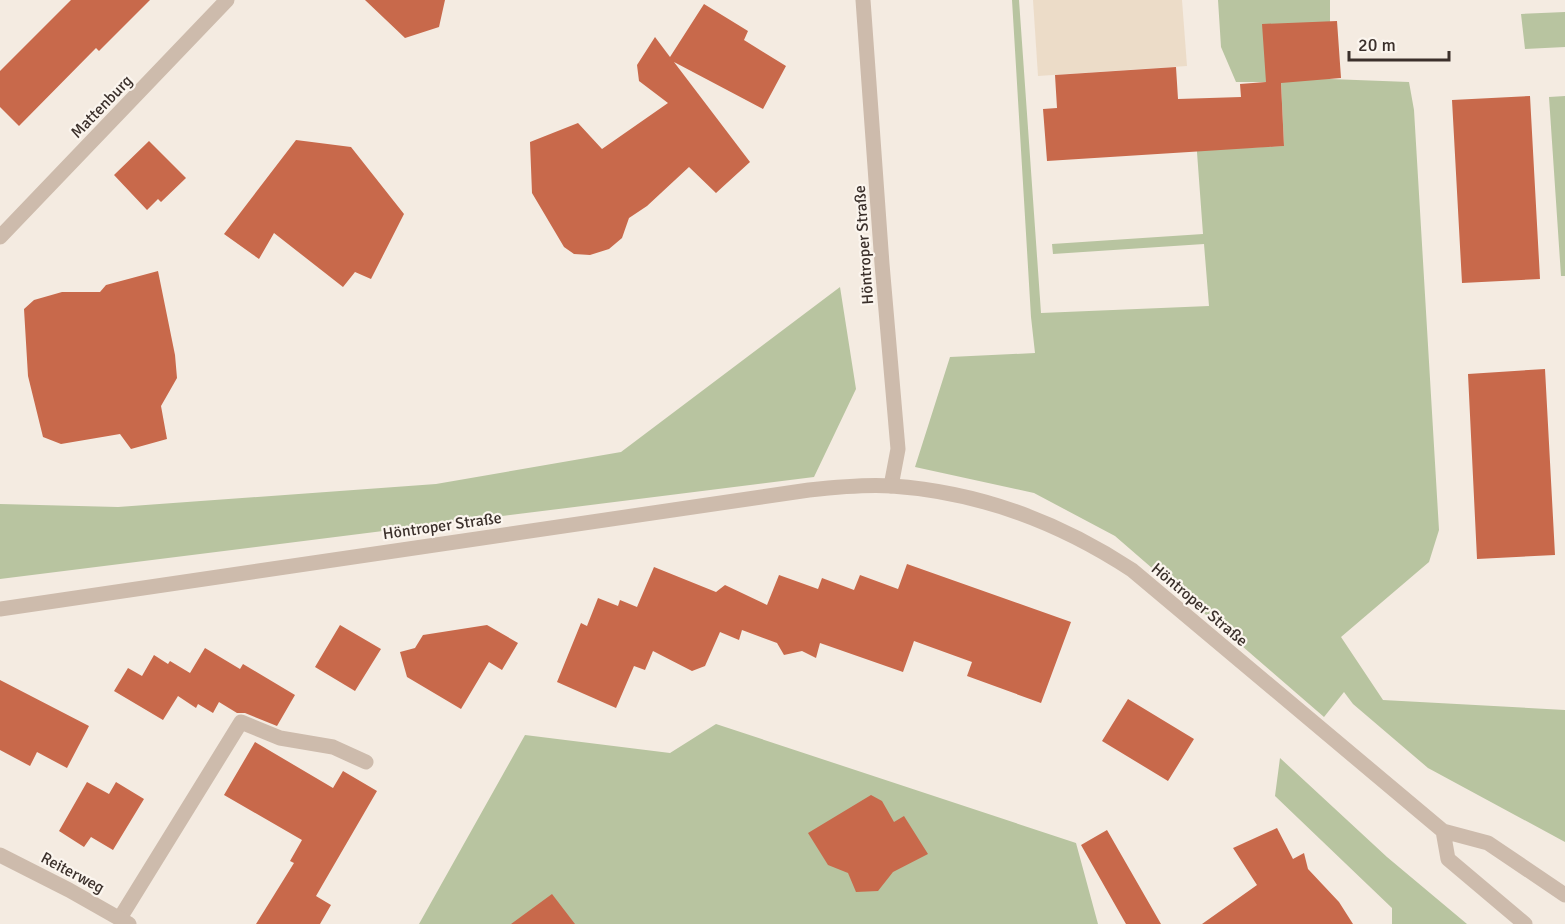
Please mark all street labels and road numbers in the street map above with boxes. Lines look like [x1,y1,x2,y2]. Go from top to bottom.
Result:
street label: Mattenburg [67,71,137,142]
street label: Höntroper Straße [850,185,878,305]
street label: Höntroper Straße [382,508,503,544]
street label: Höntroper Straße [1147,559,1252,651]
street label: Reiterweg [37,848,108,898]

